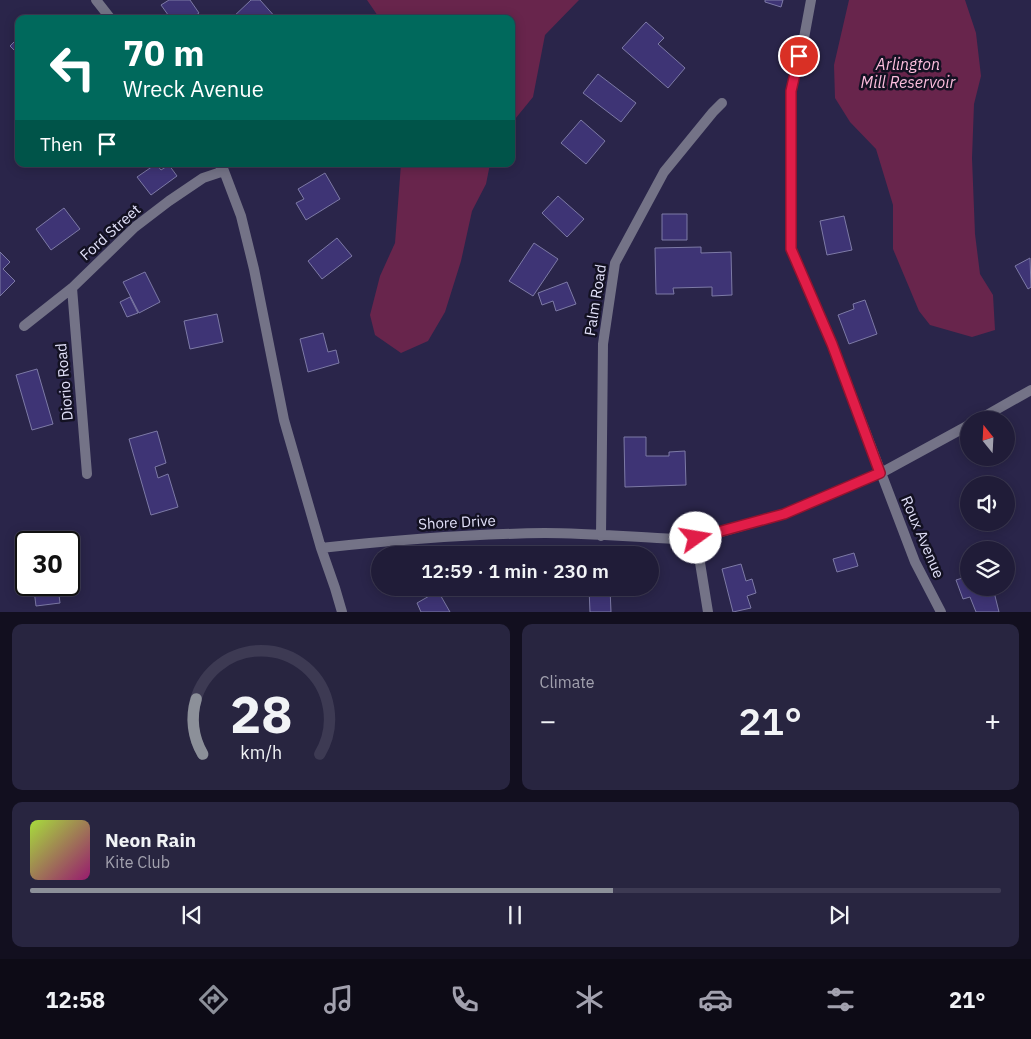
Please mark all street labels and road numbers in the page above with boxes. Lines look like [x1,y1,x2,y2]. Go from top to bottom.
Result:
street label: Ford Street [76,200,144,264]
street label: Palm Road [580,263,610,337]
street label: Diorio Road [51,342,77,422]
street label: Roux Avenue [897,493,949,581]
street label: Shore Drive [418,510,496,534]

